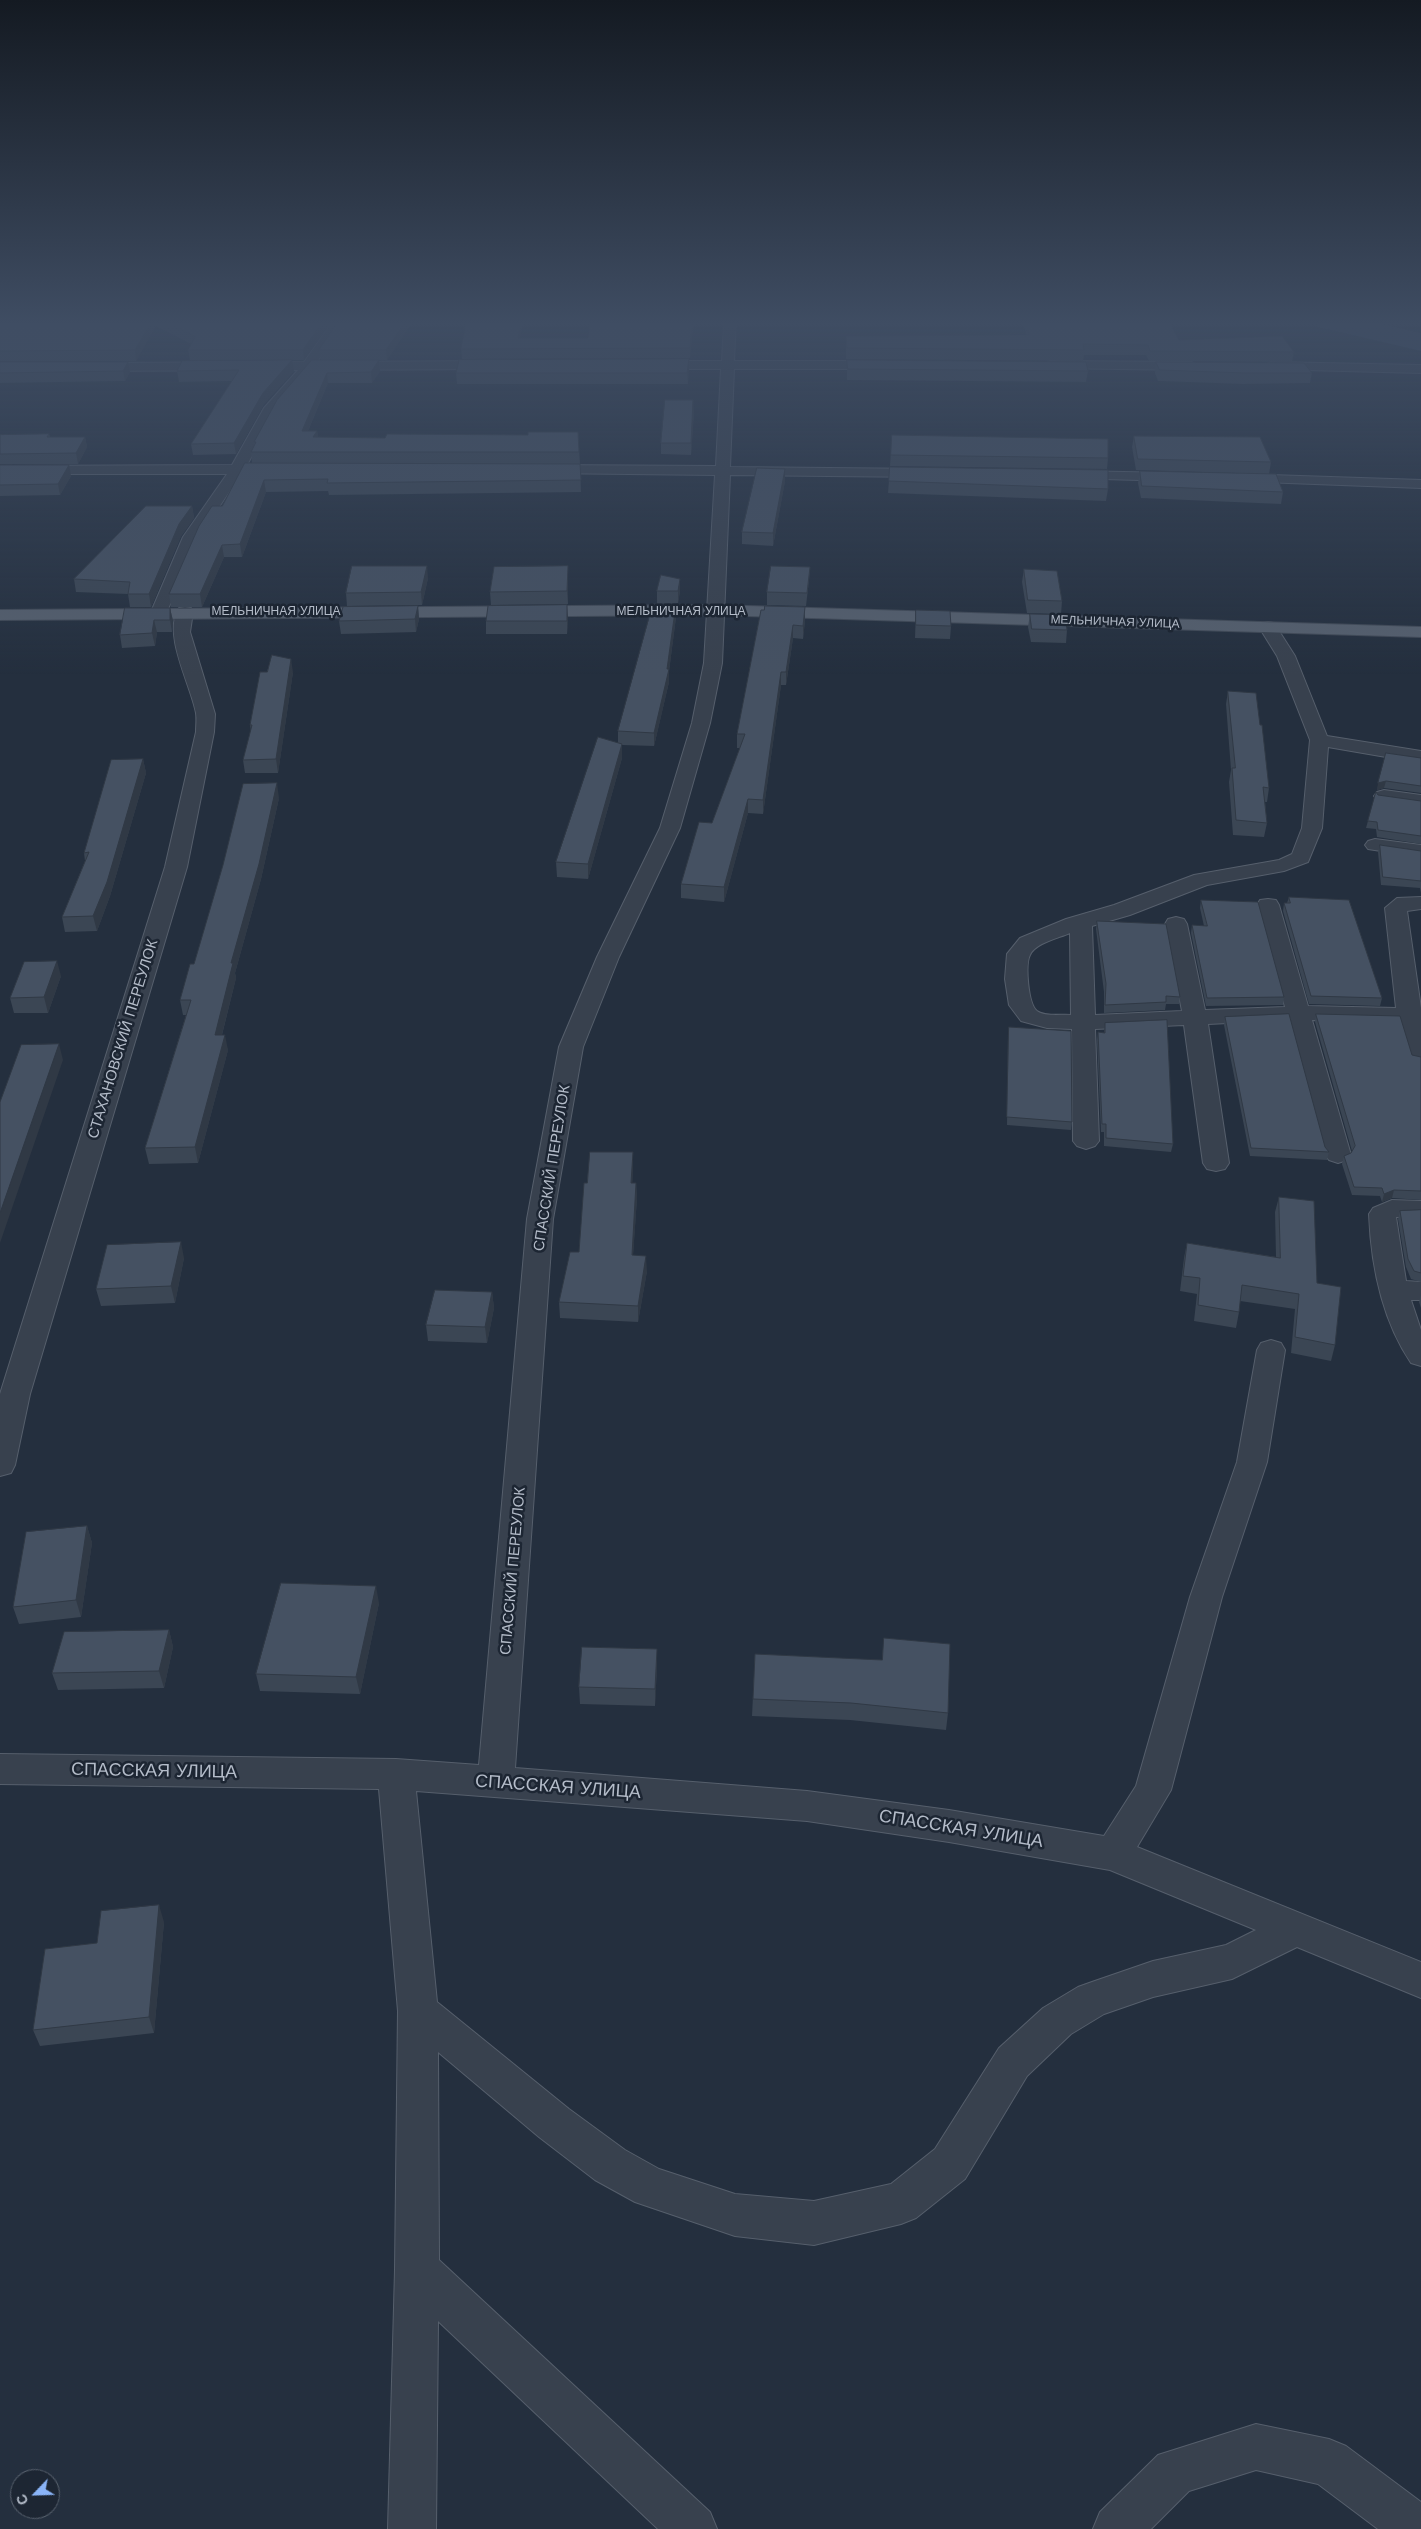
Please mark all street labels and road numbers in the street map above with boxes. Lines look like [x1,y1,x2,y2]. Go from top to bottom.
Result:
street label: МЕЛЬНИЧНАЯ УЛИЦА [211,604,341,618]
street label: МЕЛЬНИЧНАЯ УЛИЦА [616,604,746,618]
street label: МЕЛЬНИЧНАЯ УЛИЦА [1050,613,1180,631]
street label: СТАХАНОВСКИЙ ПЕРЕУЛОК [84,937,162,1141]
street label: СПАССКИЙ ПЕРЕУЛОК [530,1083,574,1253]
street label: СПАССКИЙ ПЕРЕУЛОК [497,1486,529,1656]
street label: СПАССКАЯ УЛИЦА [71,1759,237,1783]
street label: СПАССКАЯ УЛИЦА [474,1770,642,1804]
street label: СПАССКАЯ УЛИЦА [877,1805,1045,1853]

